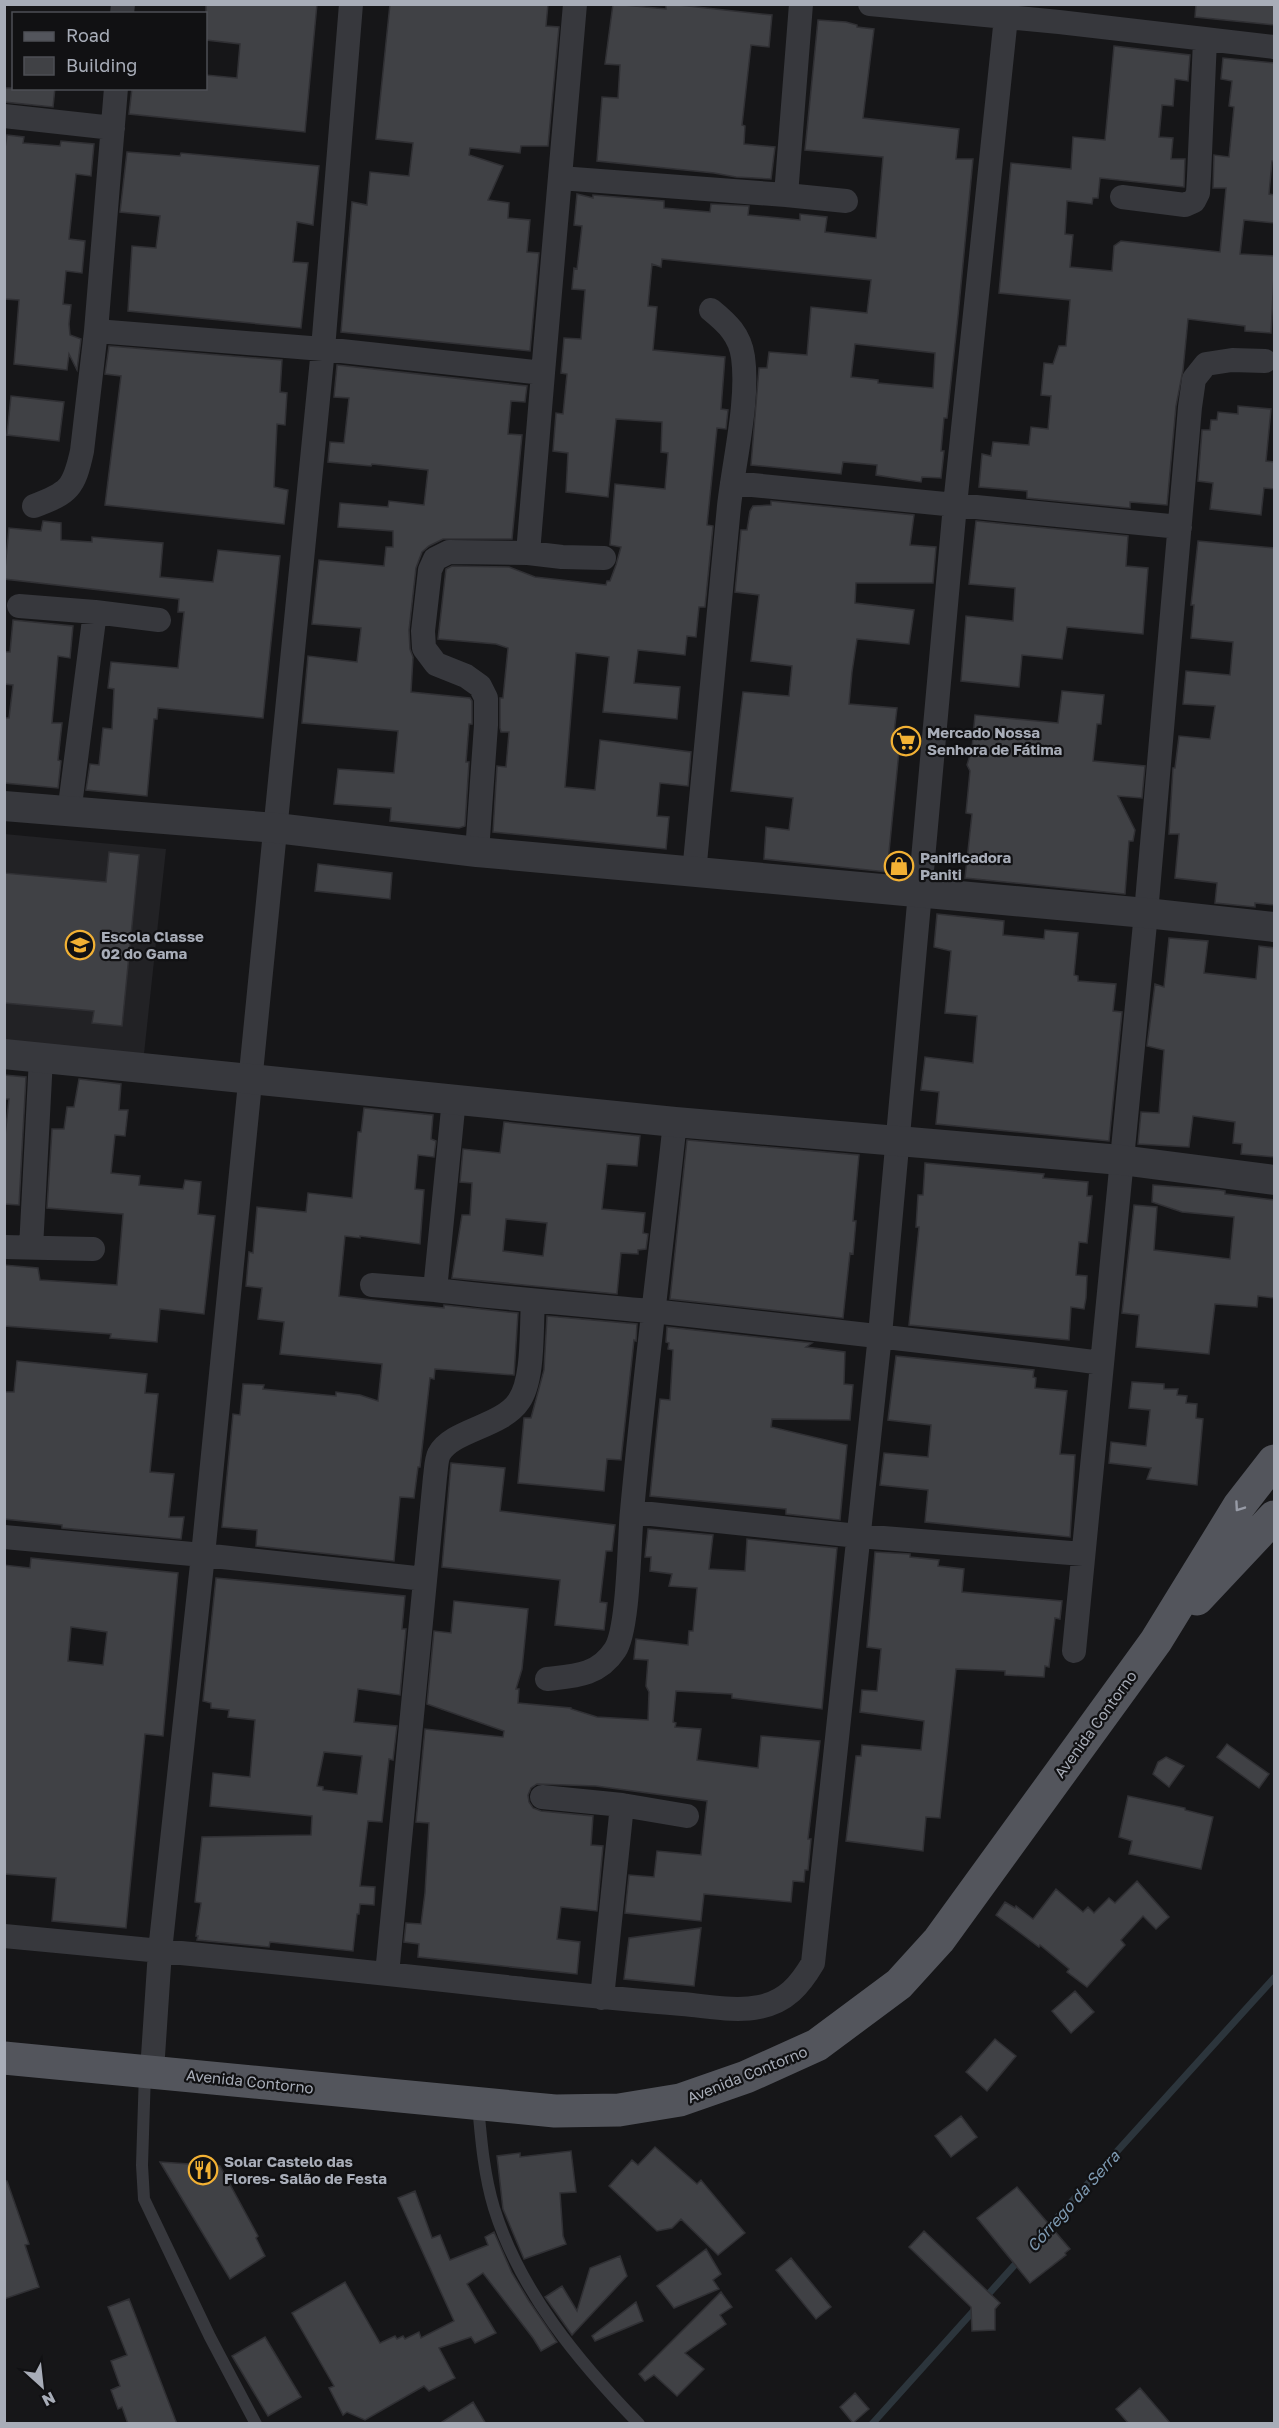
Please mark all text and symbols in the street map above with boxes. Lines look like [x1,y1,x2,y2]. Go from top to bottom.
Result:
legend [12,12,207,90]
text: Road [66,24,110,46]
text: Building [66,54,137,76]
place label: Mercado Nossa Senhora de Fátima [927,723,1063,758]
supermarket icon: Mercado Nossa Senhora de Fátima [890,725,922,757]
place label: Panificadora Paniti [920,848,1011,883]
shop icon: Panificadora Paniti [883,850,915,882]
place label: Escola Classe 02 do Gama [101,927,204,962]
school or university icon: Escola Classe 02 do Gama [64,929,96,961]
one-way arrow [1235,1501,1246,1512]
street label: Avenida Contorno [1050,1667,1140,1781]
street label: Avenida Contorno [684,2042,810,2106]
street label: Avenida Contorno [185,2065,315,2097]
water label: Córrego da Serra [1022,2146,1124,2256]
place label: Solar Castelo das Flores- Salão de Festa [224,2152,387,2187]
restaurant icon: Solar Castelo das Flores- Salão de Festa [187,2154,219,2186]
north arrow [12,2356,72,2416]
text: N [39,2388,59,2411]

